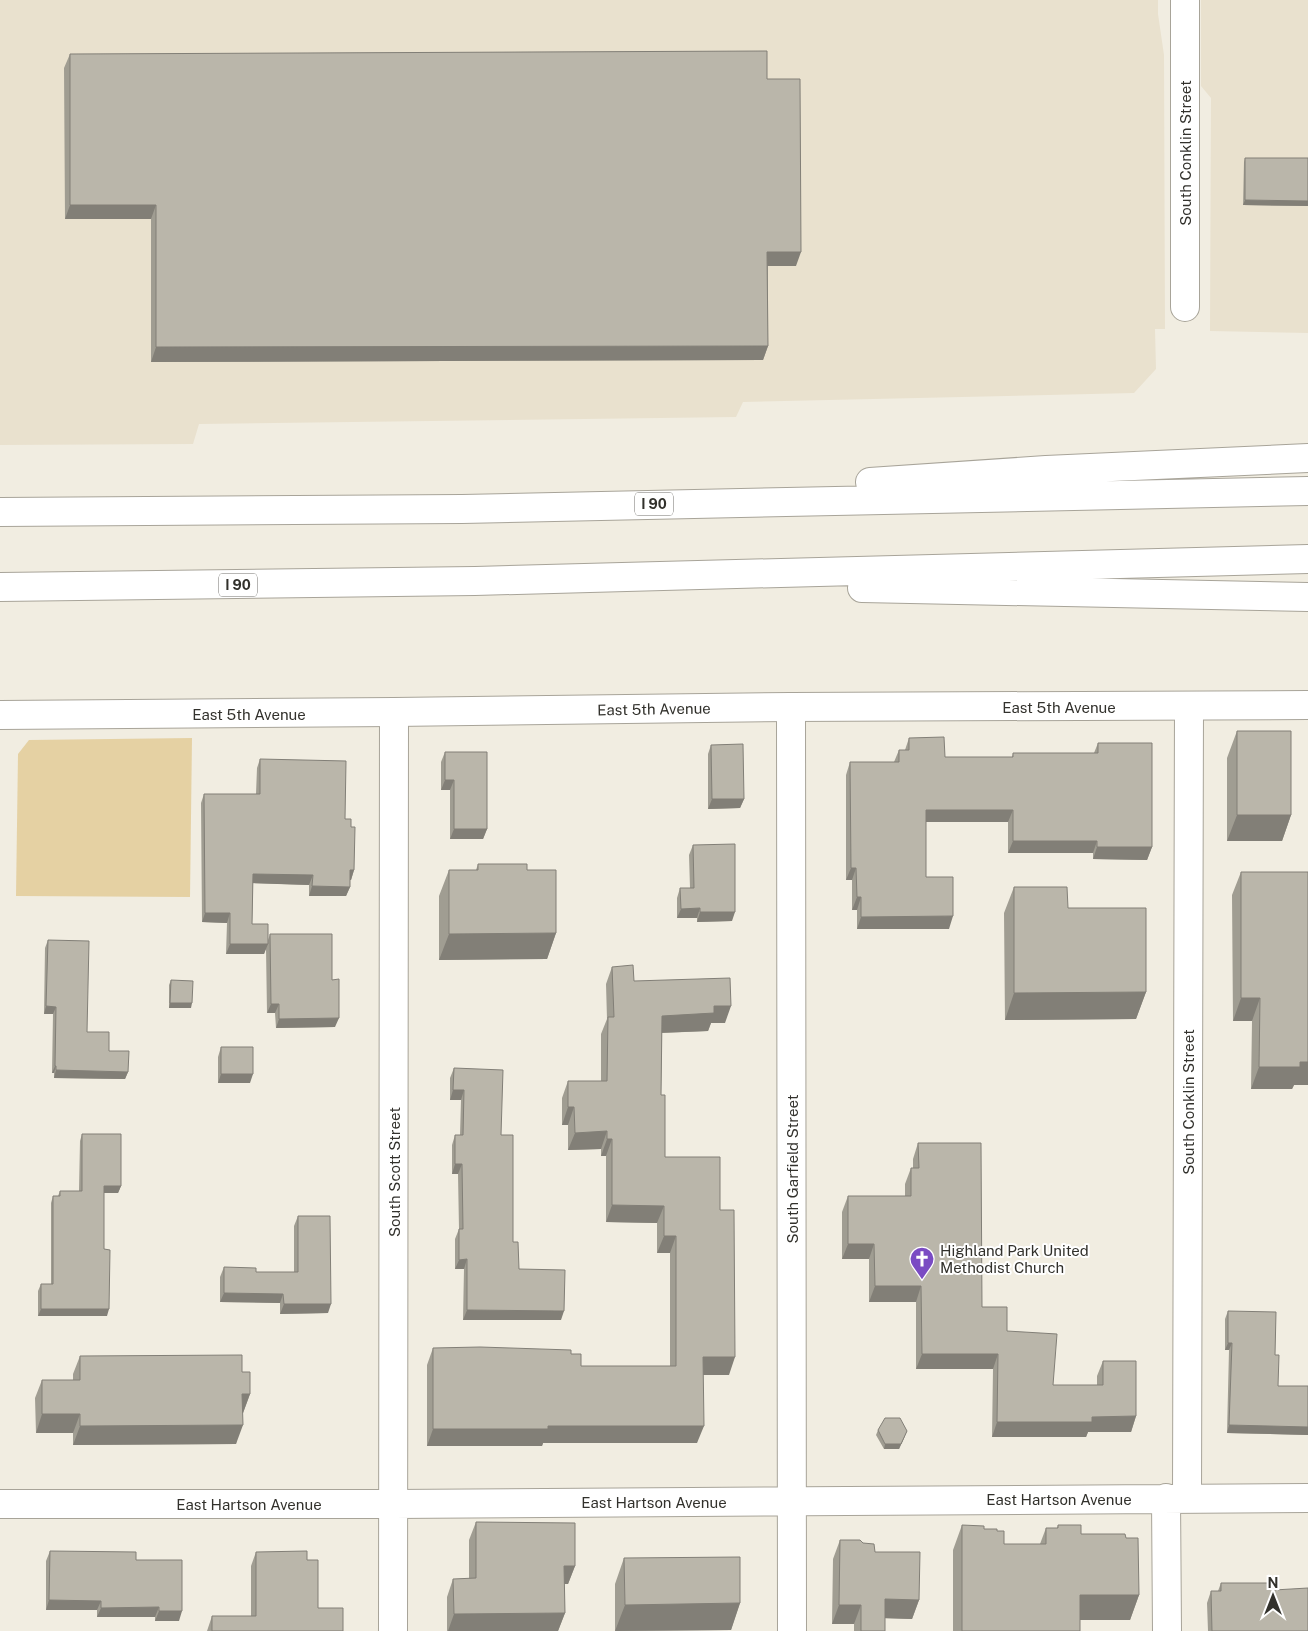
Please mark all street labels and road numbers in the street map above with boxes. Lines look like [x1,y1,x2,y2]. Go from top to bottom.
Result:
street label: South Conklin Street [1177,80,1194,226]
road number: I 90 [635,492,673,516]
road number: I 90 [219,574,257,596]
street label: East 5th Avenue [1002,699,1116,716]
street label: East 5th Avenue [597,700,711,718]
street label: East 5th Avenue [192,706,306,723]
street label: South Conklin Street [1180,1029,1197,1175]
street label: South Garfield Street [784,1094,801,1244]
street label: South Scott Street [386,1107,403,1237]
street label: East Hartson Avenue [986,1491,1132,1508]
street label: East Hartson Avenue [581,1494,727,1511]
street label: East Hartson Avenue [176,1496,322,1513]

